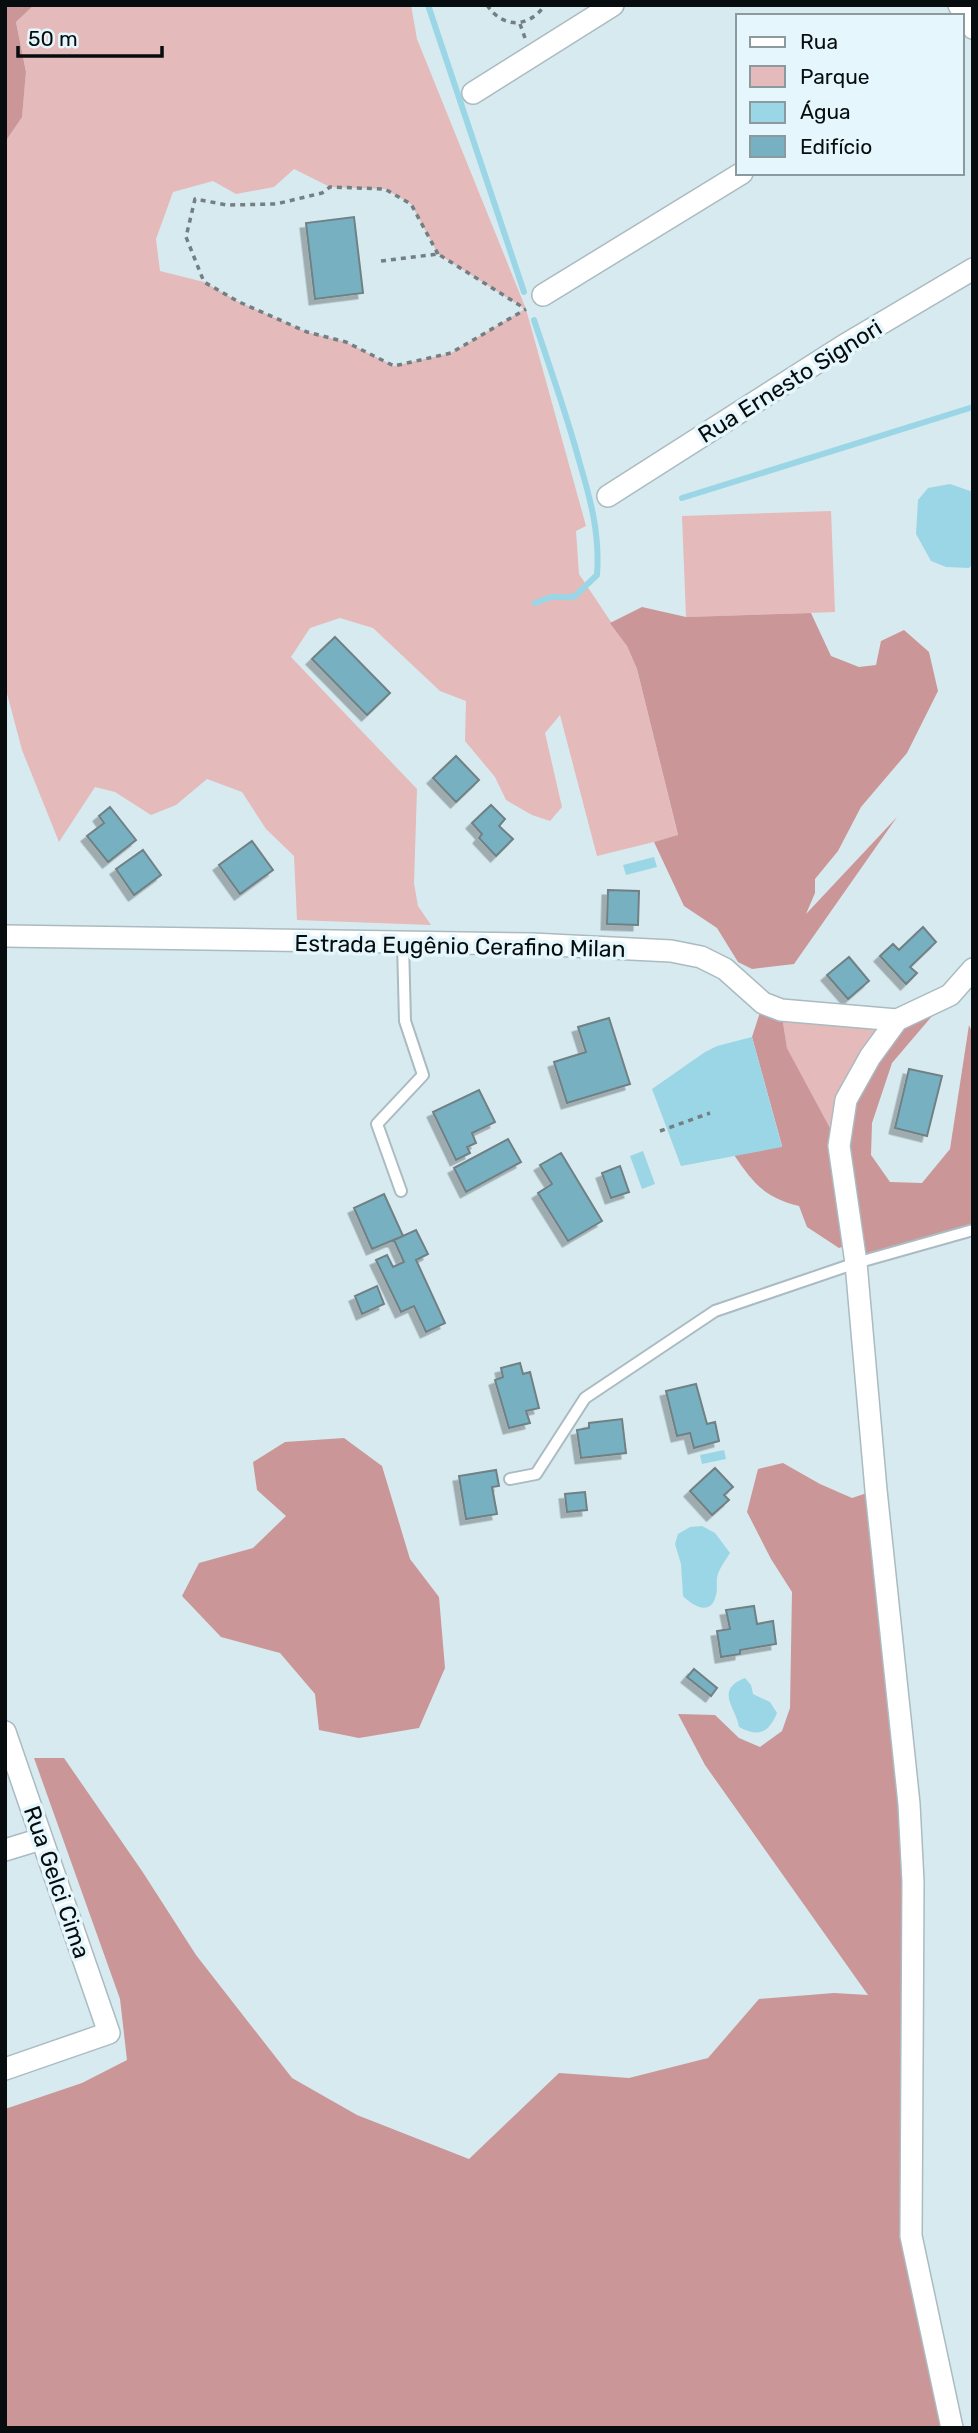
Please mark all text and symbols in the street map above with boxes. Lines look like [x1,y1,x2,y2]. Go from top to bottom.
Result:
scale bar [18,14,161,58]
legend [736,14,964,175]
text: 50 m [28,26,78,51]
text: Rua [800,29,838,54]
text: Parque [800,64,870,89]
text: Água [800,99,851,124]
text: Edifício [800,134,872,159]
street label: Rua Ernesto Signori [693,313,887,449]
street label: Estrada Eugênio Cerafino Milan [294,929,626,963]
street label: Rua Gelci Cima [18,1802,96,1962]

